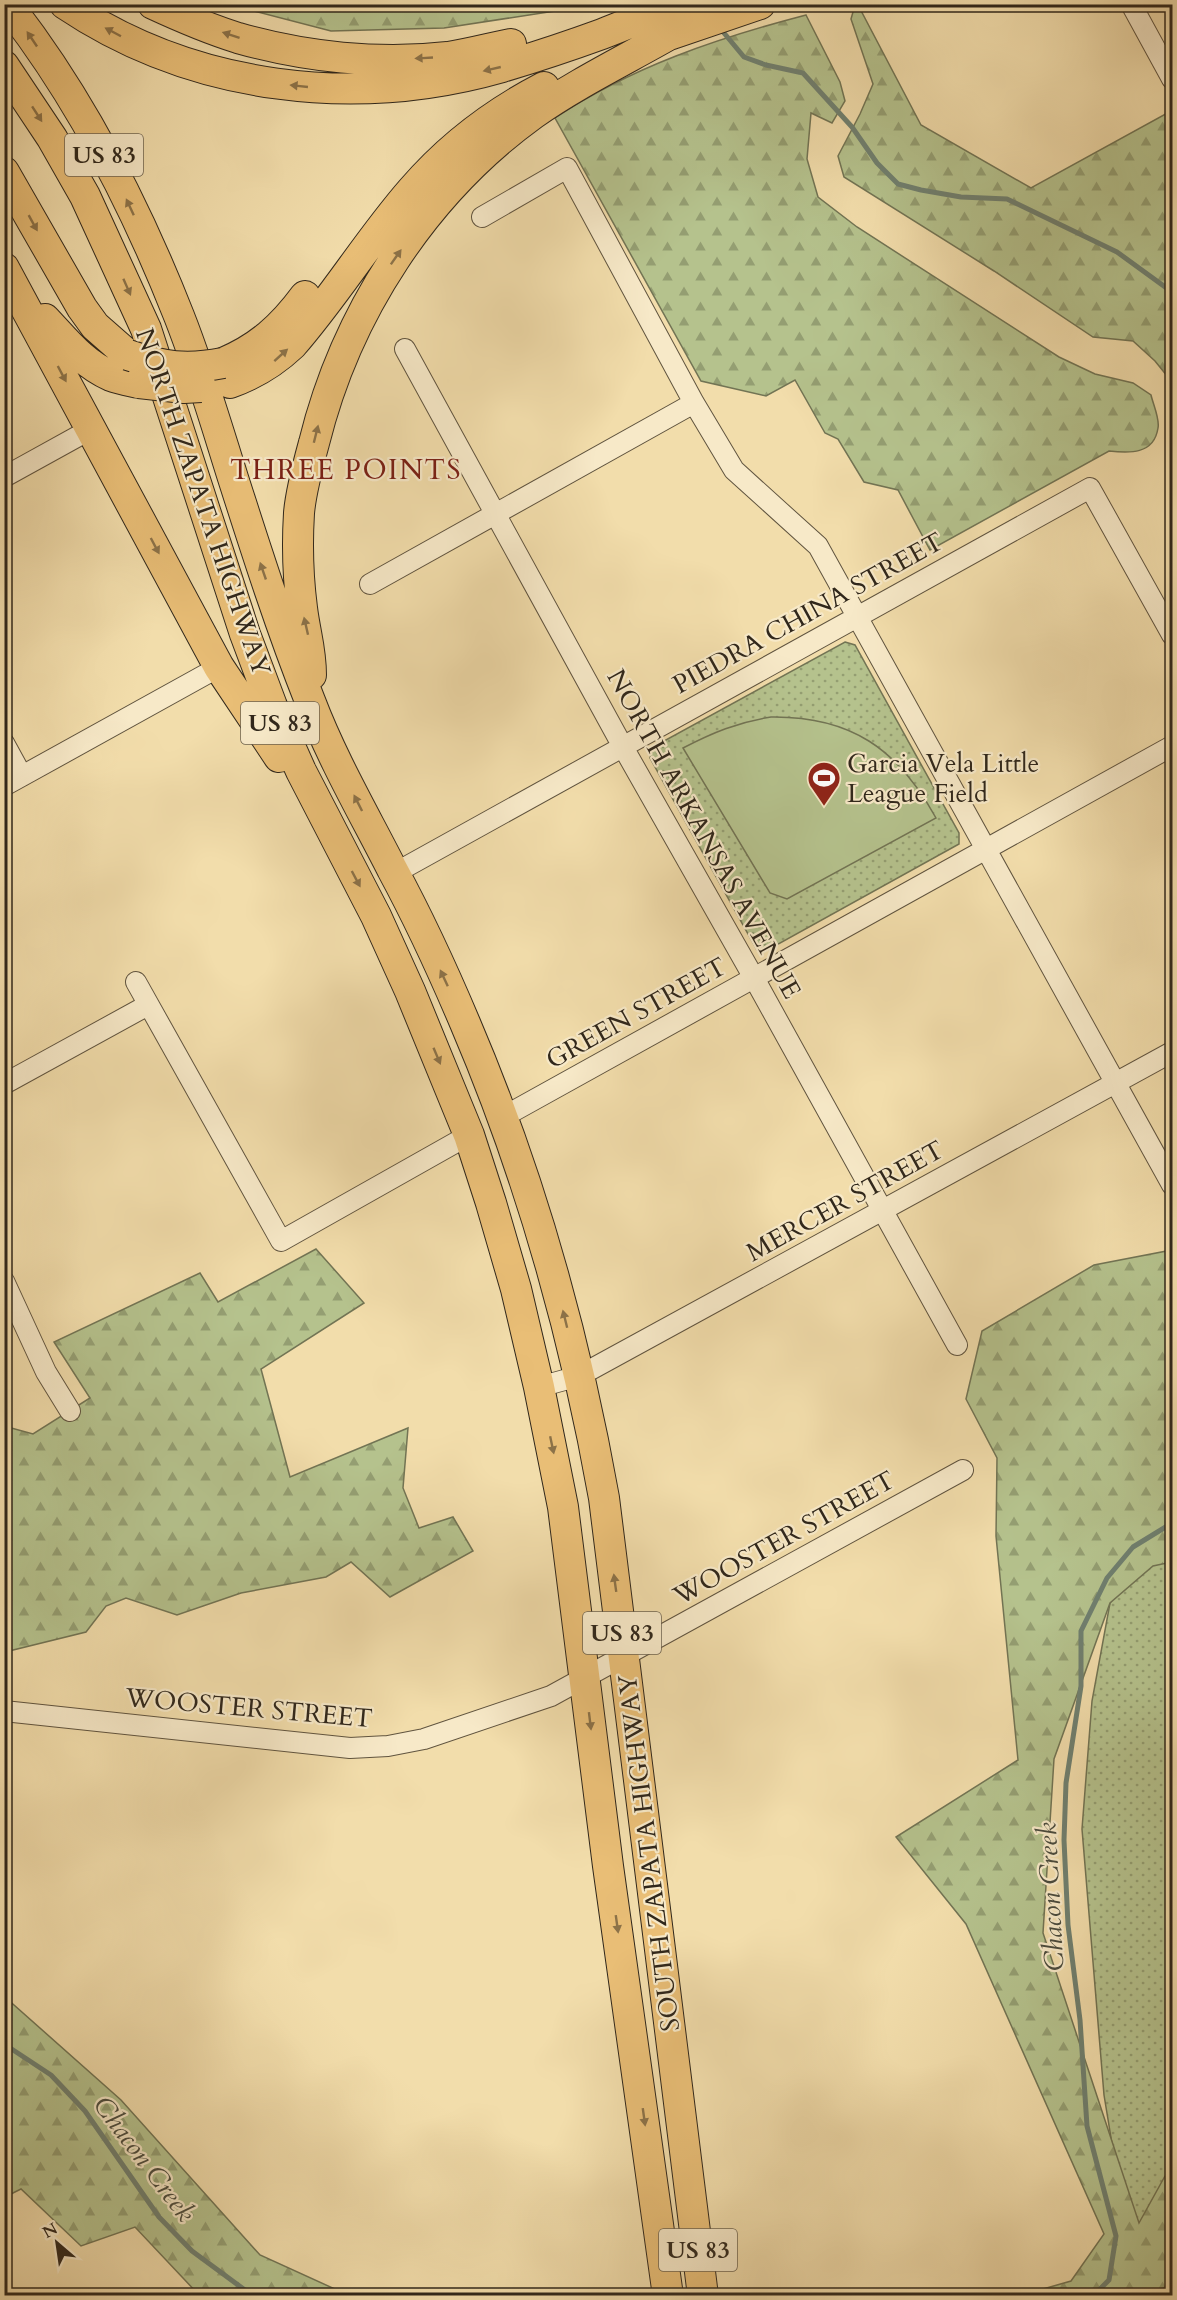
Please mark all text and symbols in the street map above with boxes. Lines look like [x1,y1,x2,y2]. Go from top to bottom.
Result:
one-way arrow [104,28,122,38]
one-way arrow [222,30,240,40]
one-way arrow [27,31,38,47]
one-way arrow [414,53,433,63]
one-way arrow [482,65,501,74]
one-way arrow [289,81,308,91]
one-way arrow [31,106,43,122]
road number: US 83 [65,134,143,176]
one-way arrow [126,199,135,216]
one-way arrow [28,215,38,232]
one-way arrow [390,250,402,266]
one-way arrow [122,278,132,296]
street label: NORTH ZAPATA HIGHWAY [127,324,279,681]
one-way arrow [273,349,288,362]
one-way arrow [57,366,67,383]
one-way arrow [311,425,321,443]
district label: THREE POINTS [230,451,462,489]
street label: PIEDRA CHINA STREET [666,524,950,702]
one-way arrow [150,538,160,555]
one-way arrow [257,562,267,580]
one-way arrow [300,617,310,636]
street label: NORTH ARKANSAS AVENUE [599,663,809,1005]
road number: US 83 [241,702,319,744]
place label: Garcia Vela Little League Field [847,746,1039,811]
sports icon: Garcia Vela Little League Field [806,760,842,807]
one-way arrow [353,794,363,811]
one-way arrow [352,870,361,887]
street label: GREEN STREET [540,949,732,1077]
one-way arrow [440,969,449,986]
one-way arrow [433,1047,442,1065]
street label: MERCER STREET [740,1132,950,1270]
one-way arrow [559,1310,569,1329]
one-way arrow [548,1435,557,1454]
street label: WOOSTER STREET [666,1463,901,1614]
one-way arrow [611,1573,620,1592]
road number: US 83 [583,1612,661,1654]
street label: SOUTH ZAPATA HIGHWAY [610,1672,688,2034]
street label: WOOSTER STREET [123,1680,374,1736]
one-way arrow [586,1711,595,1730]
water label: Chacon Creek [1029,1821,1073,1973]
one-way arrow [612,1915,621,1934]
water label: Chacon Creek [84,2088,204,2230]
one-way arrow [639,2108,648,2127]
north arrow [27,2213,87,2273]
text: N [39,2218,62,2244]
road number: US 83 [659,2229,737,2271]

